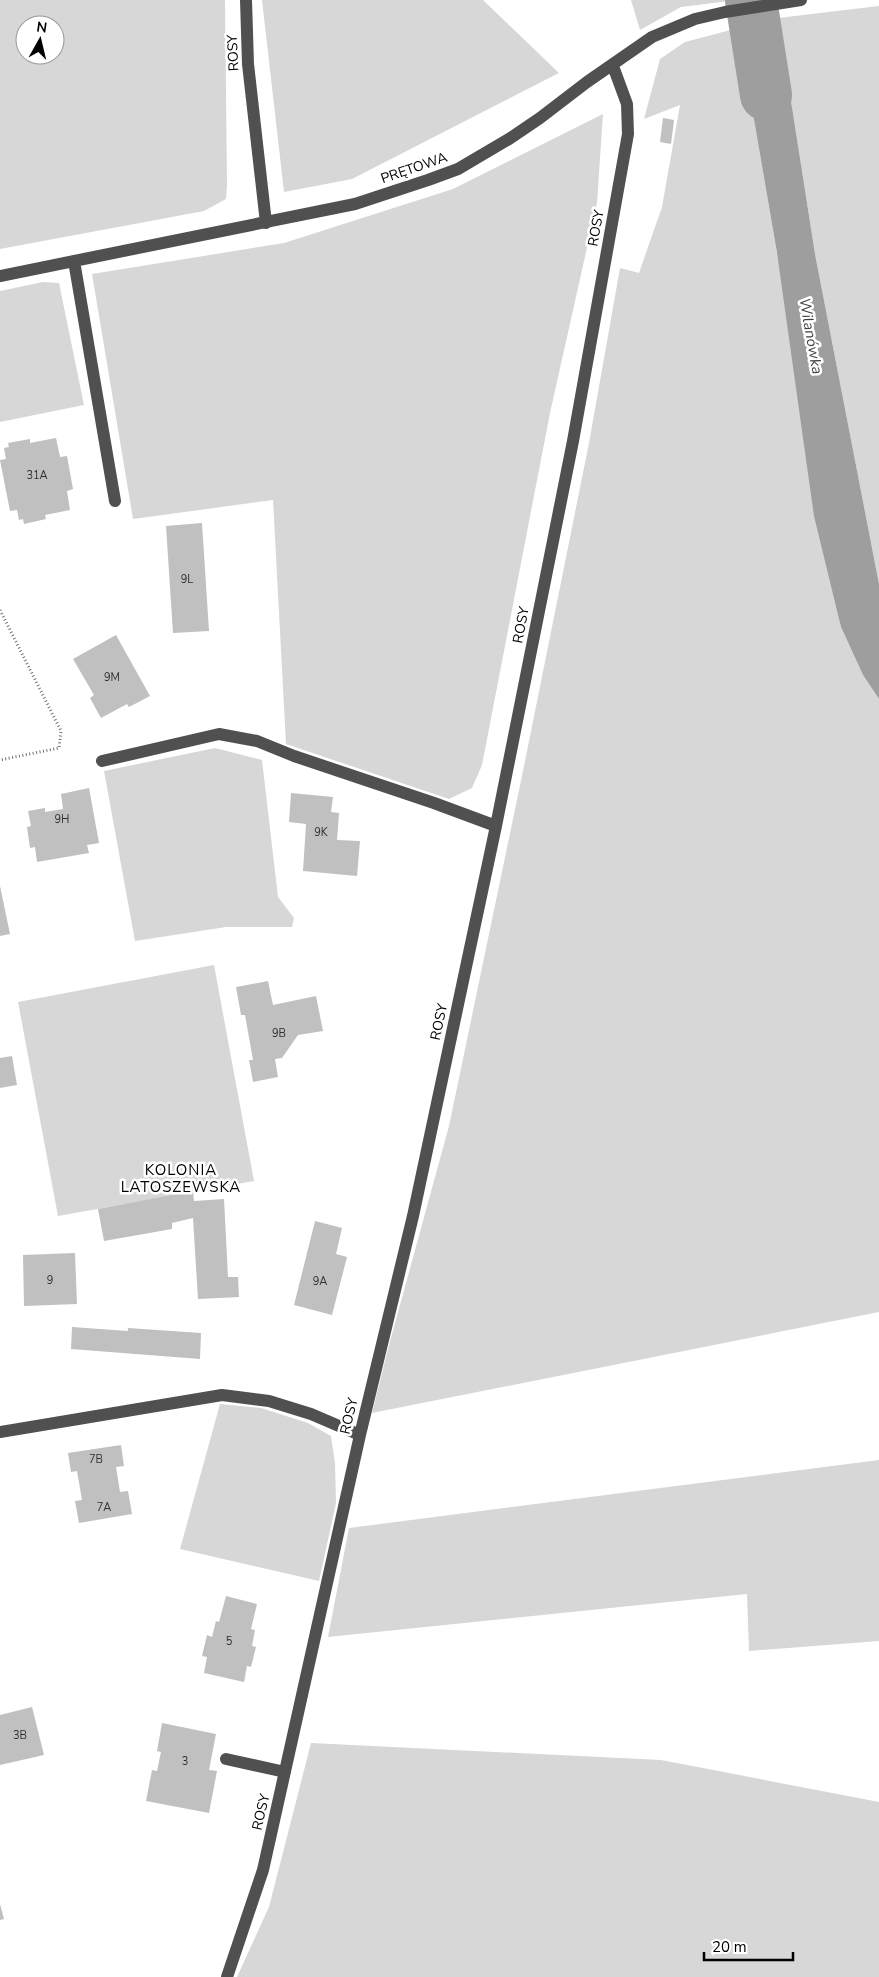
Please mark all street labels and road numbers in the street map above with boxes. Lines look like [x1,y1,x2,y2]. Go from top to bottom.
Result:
street label: ROSY [223,33,243,72]
street label: PRĘTOWA [378,148,450,188]
street label: ROSY [583,208,609,248]
street label: ROSY [508,605,534,645]
street label: ROSY [426,1001,452,1042]
street label: ROSY [336,1395,363,1436]
street label: ROSY [248,1791,275,1832]

